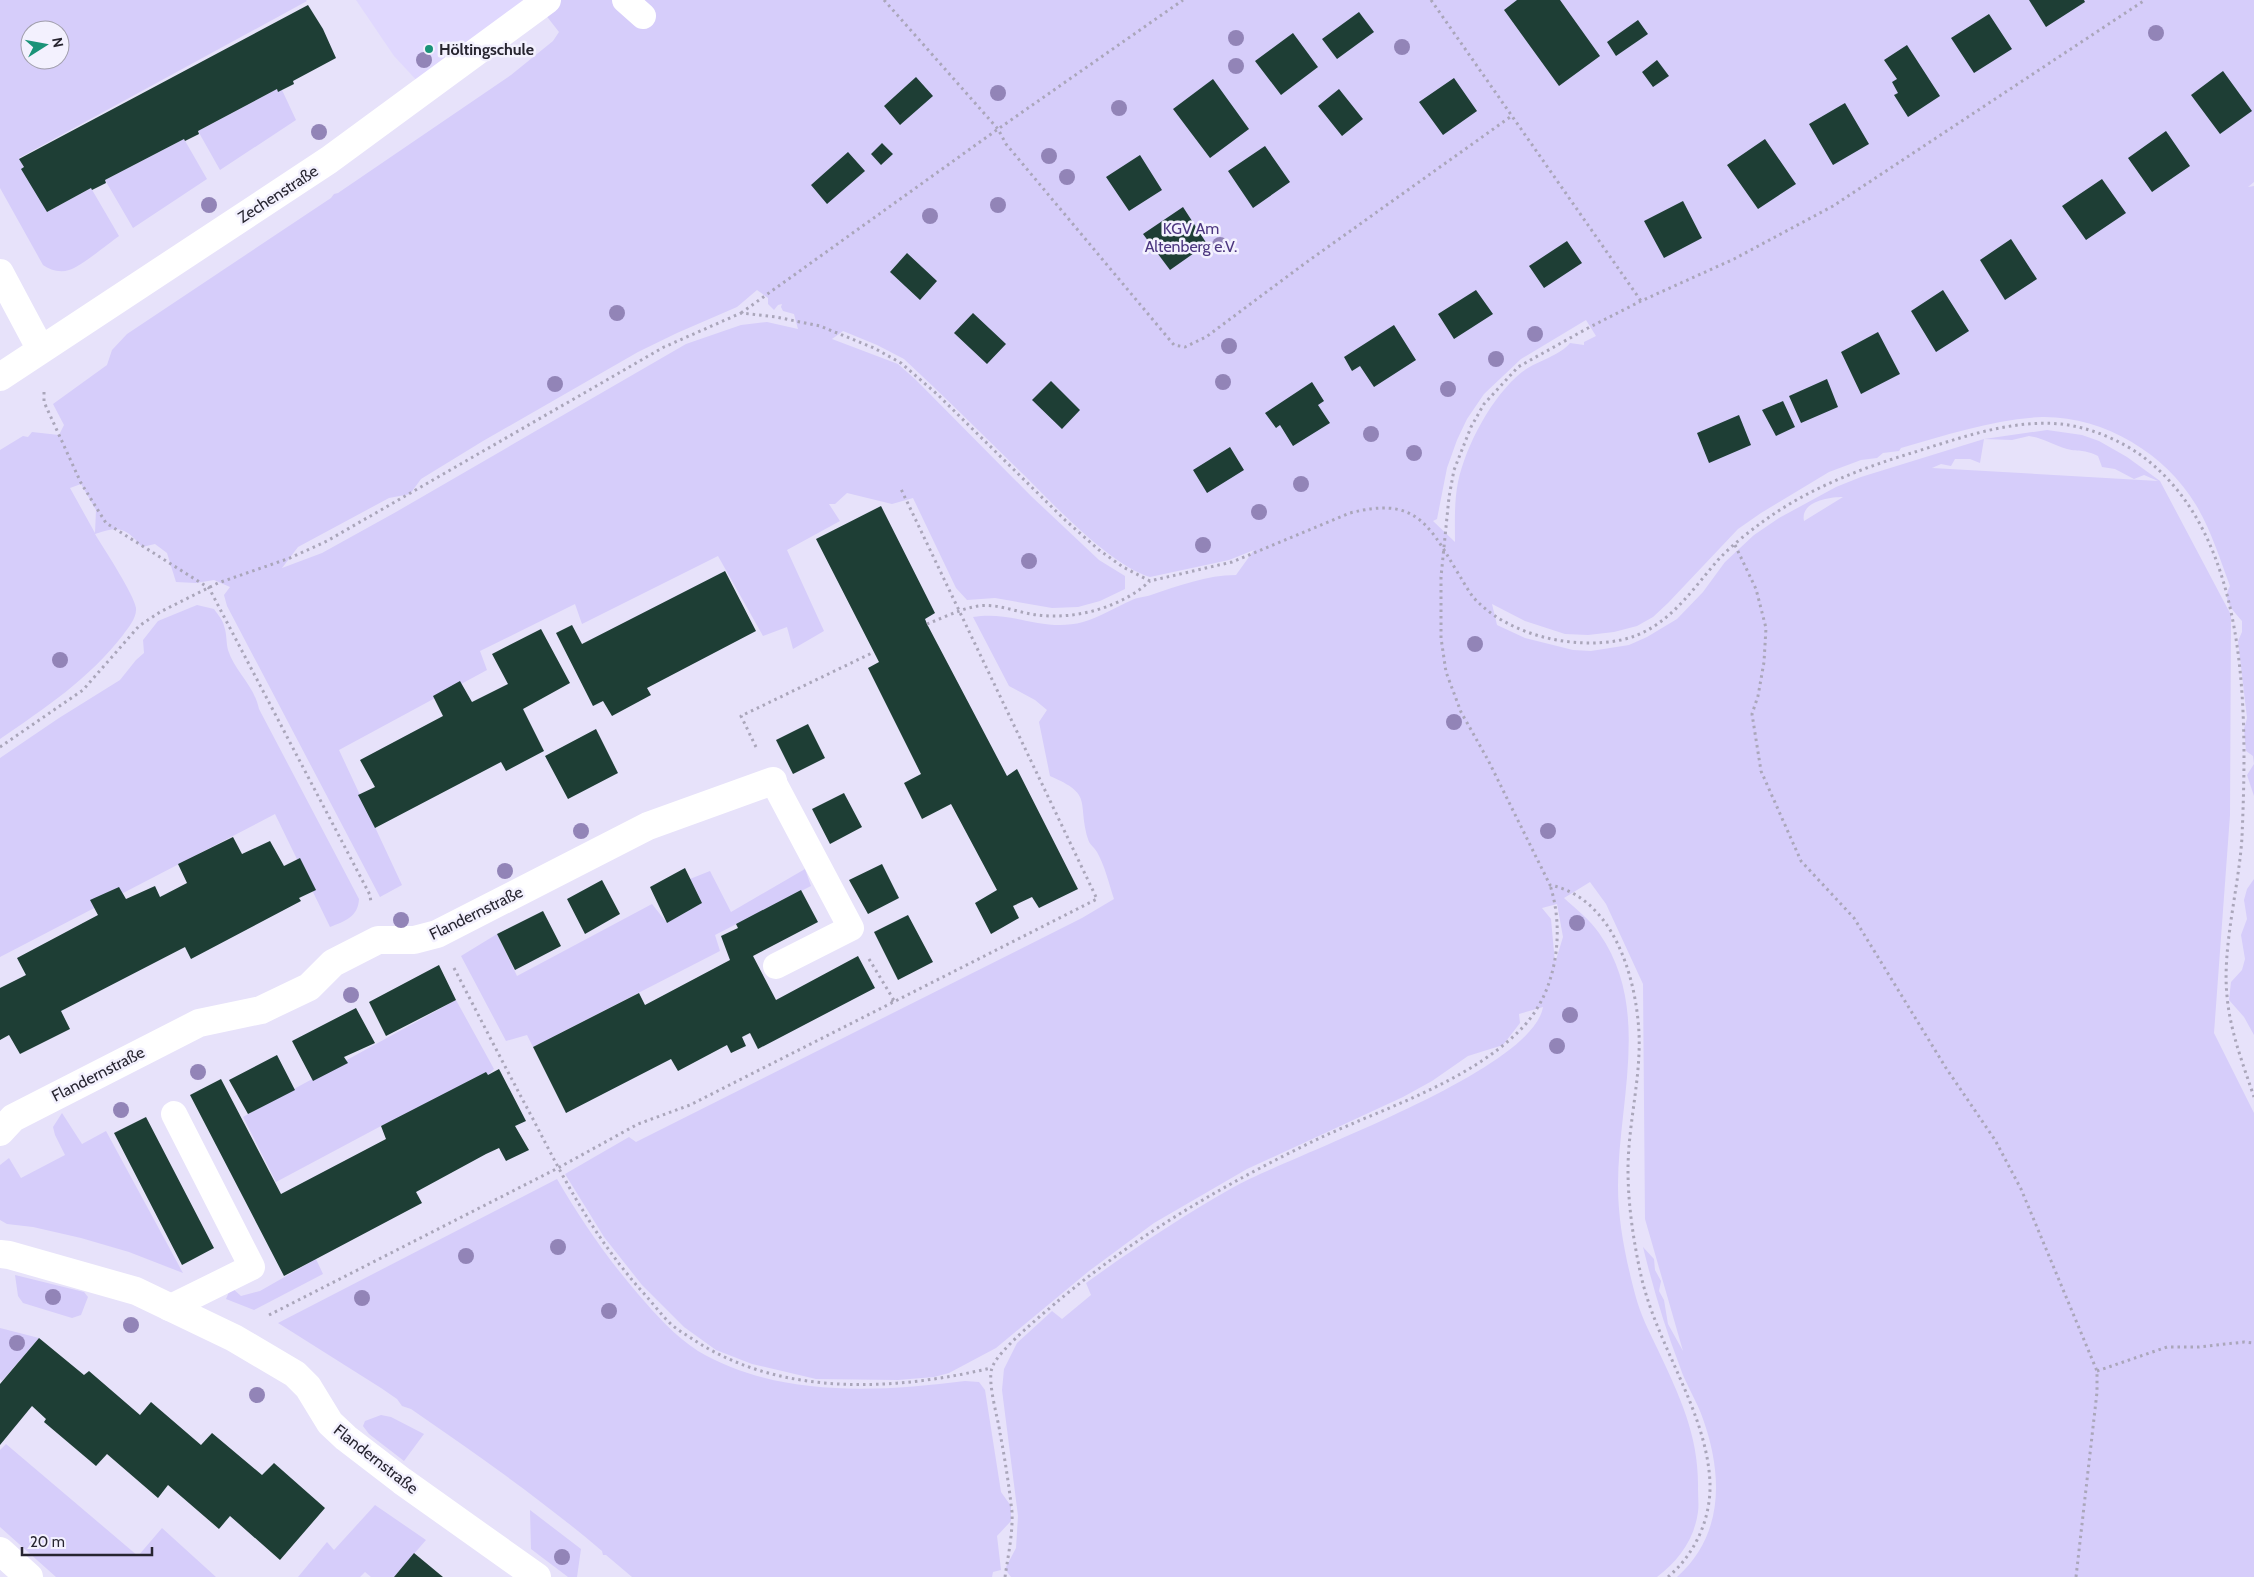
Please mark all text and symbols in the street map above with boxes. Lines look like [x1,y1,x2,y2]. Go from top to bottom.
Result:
north arrow [20,20,70,70]
text: N [48,36,68,49]
place label: Höltingschule [439,40,534,59]
marker: Höltingschule [423,43,435,55]
street label: Zechenstraße [234,161,322,227]
park label: KGV Am Altenberg e.V. [1145,219,1237,256]
street label: Flandernstraße [426,882,526,944]
street label: Flandernstraße [48,1042,148,1106]
street label: Flandernstraße [330,1420,422,1498]
scale bar [22,1524,152,1556]
text: 20 m [30,1533,65,1551]

